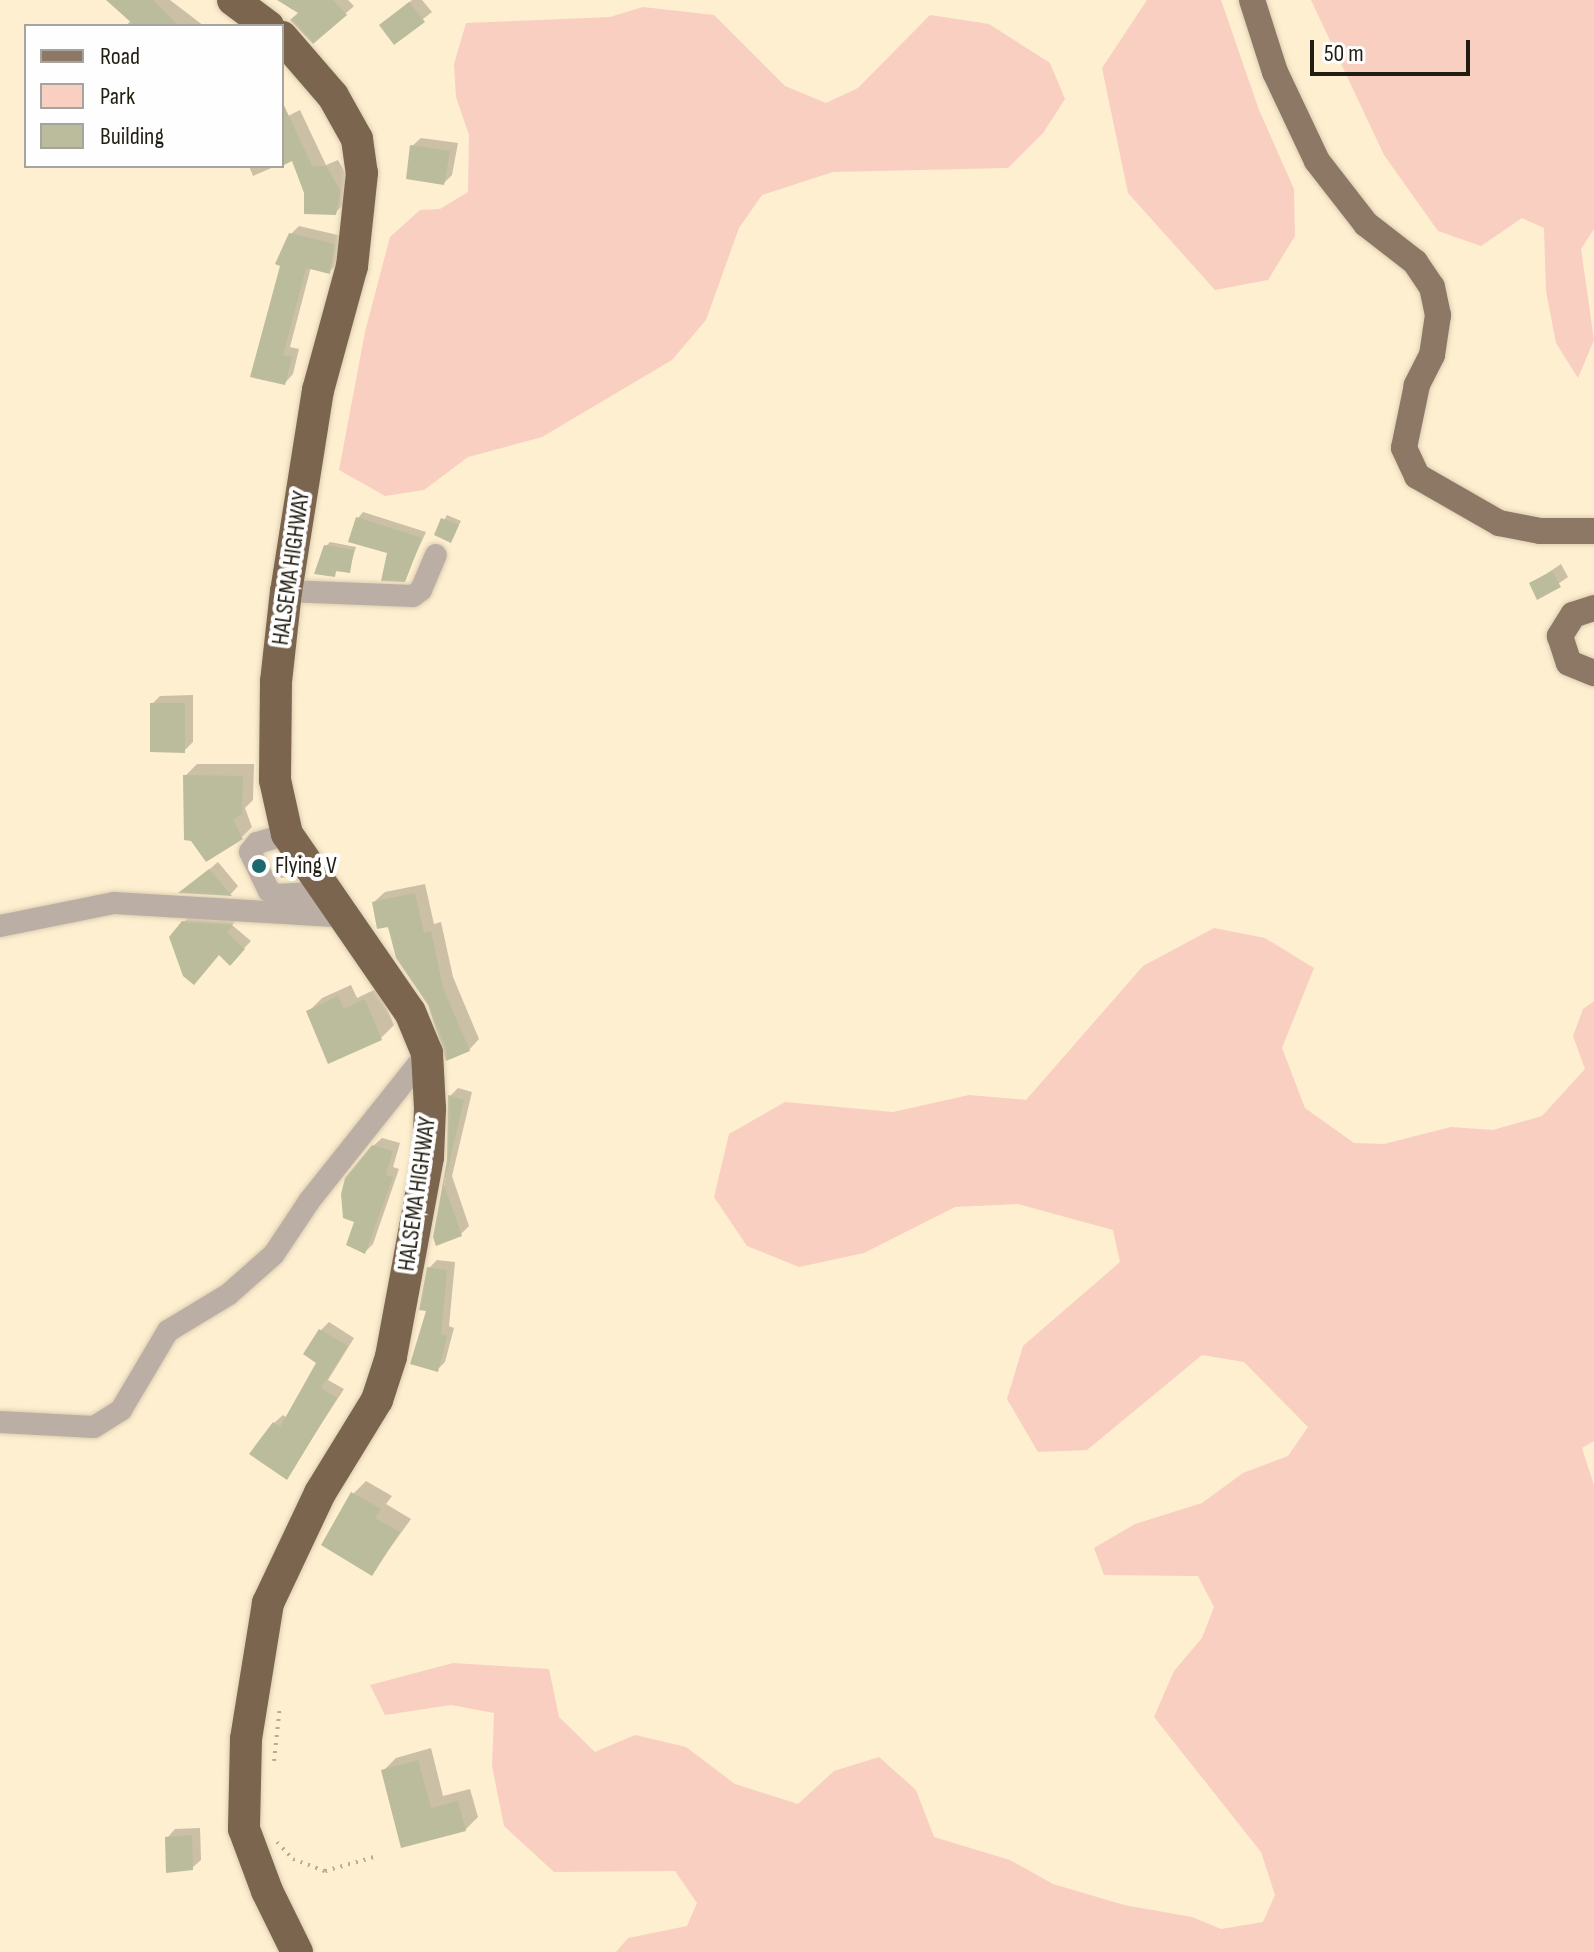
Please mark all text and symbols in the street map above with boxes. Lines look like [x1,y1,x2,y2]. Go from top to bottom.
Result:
legend [24,24,284,168]
scale bar [1314,24,1474,74]
text: 50 m [1324,39,1364,68]
text: Road [100,42,140,71]
text: Park [100,82,135,111]
text: Building [100,122,164,151]
street label: HALSEMA HIGHWAY [266,489,316,647]
place label: Flying V [275,852,337,880]
marker: Flying V [250,857,268,875]
street label: HALSEMA HIGHWAY [392,1115,442,1273]

